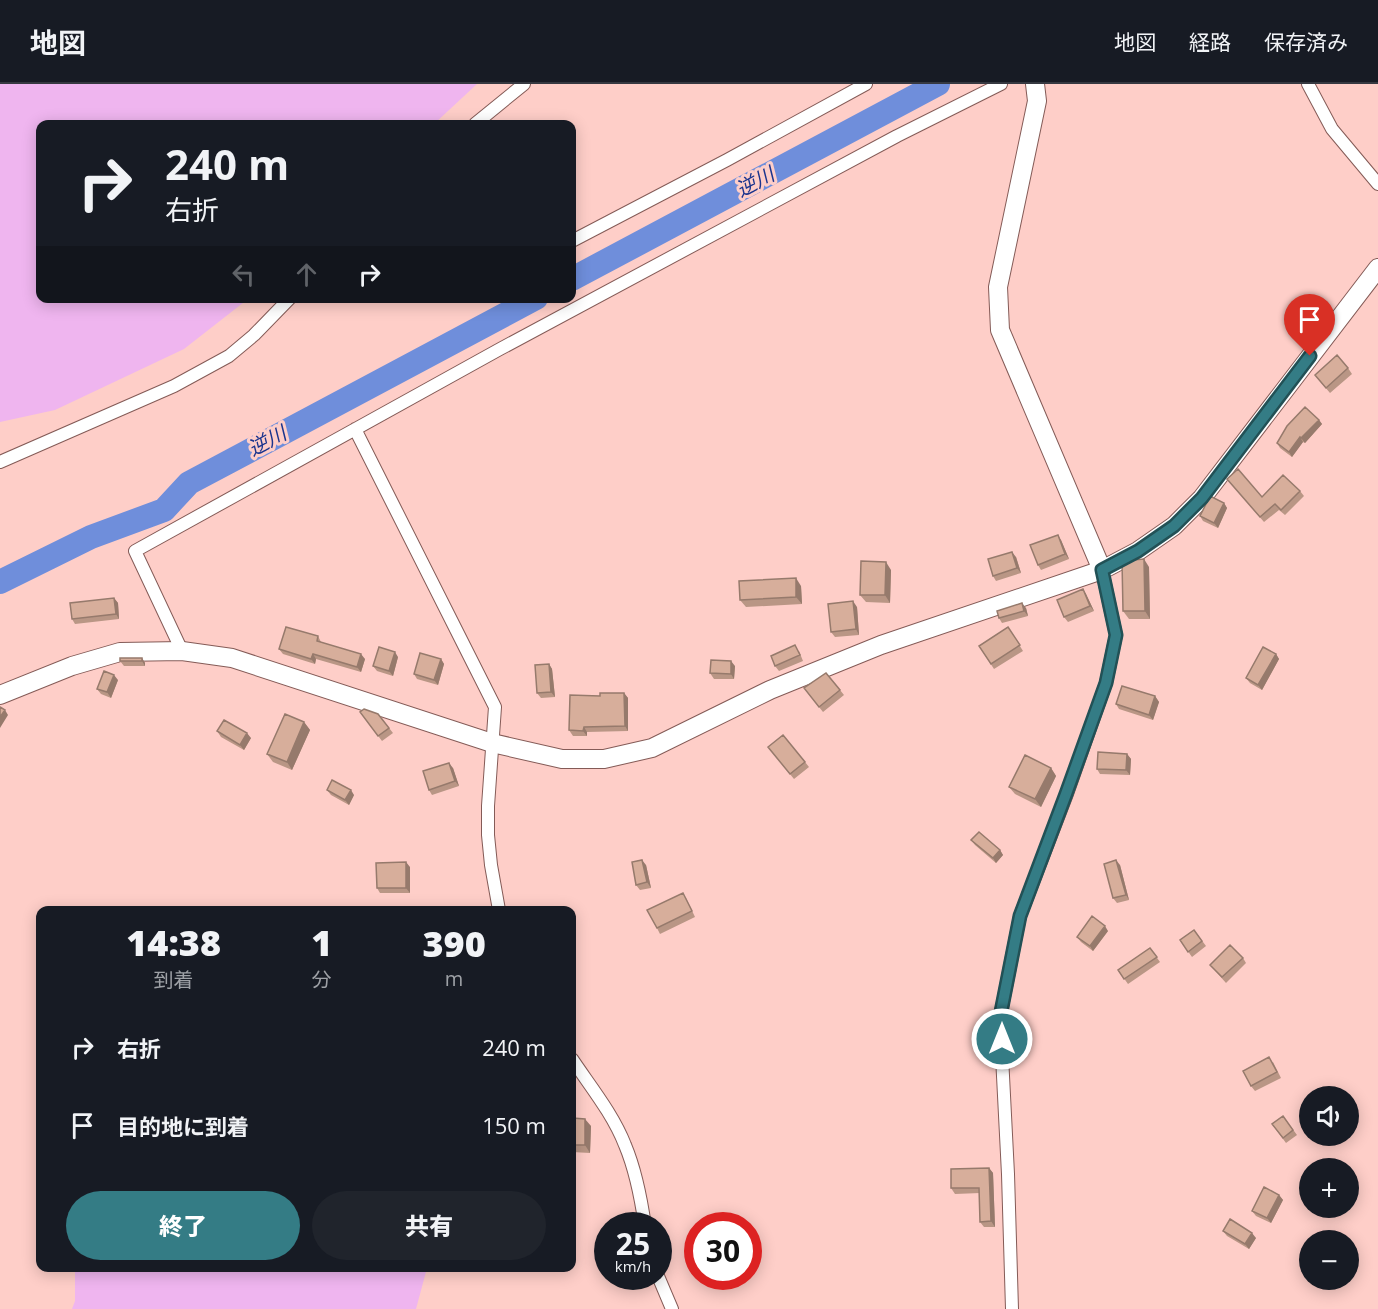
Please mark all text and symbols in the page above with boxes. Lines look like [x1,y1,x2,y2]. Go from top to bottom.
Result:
text: 地図 [30,23,86,61]
text: 地図 [1114,28,1156,56]
text: 経路 [1189,28,1231,56]
text: 保存済み [1264,28,1348,56]
text: 240 m [165,135,289,192]
icon: right [66,144,144,222]
water label: 逆川 [731,159,781,203]
text: 右折 [165,191,219,228]
icon: left [227,258,260,291]
icon: ahead [290,258,323,291]
icon: right [353,258,386,291]
pin [1284,294,1335,356]
icon: arrive [1293,303,1326,336]
water label: 逆川 [243,418,293,462]
text: 14:38 [126,918,221,967]
text: 1 [311,918,332,967]
text: 390 [422,919,486,968]
text: m [445,965,463,992]
text: 到着 [154,966,194,993]
text: 分 [312,966,332,993]
position arrow [970,1007,1034,1071]
icon: right [66,1031,99,1064]
text: 240 m [482,1032,546,1062]
text: 右折 [117,1033,161,1063]
map controls [1299,1086,1359,1290]
button: sound [1299,1086,1359,1146]
icon: arrive [66,1109,99,1142]
text: 150 m [482,1110,546,1140]
text: 目的地に到着 [117,1111,249,1141]
button: + [1299,1158,1359,1218]
button: 終了 [66,1191,300,1260]
button: 共有 [312,1191,546,1260]
speed limit sign: 30 [684,1212,762,1290]
text: 25 [616,1223,650,1264]
button: − [1299,1230,1359,1290]
text: km/h [615,1256,651,1276]

